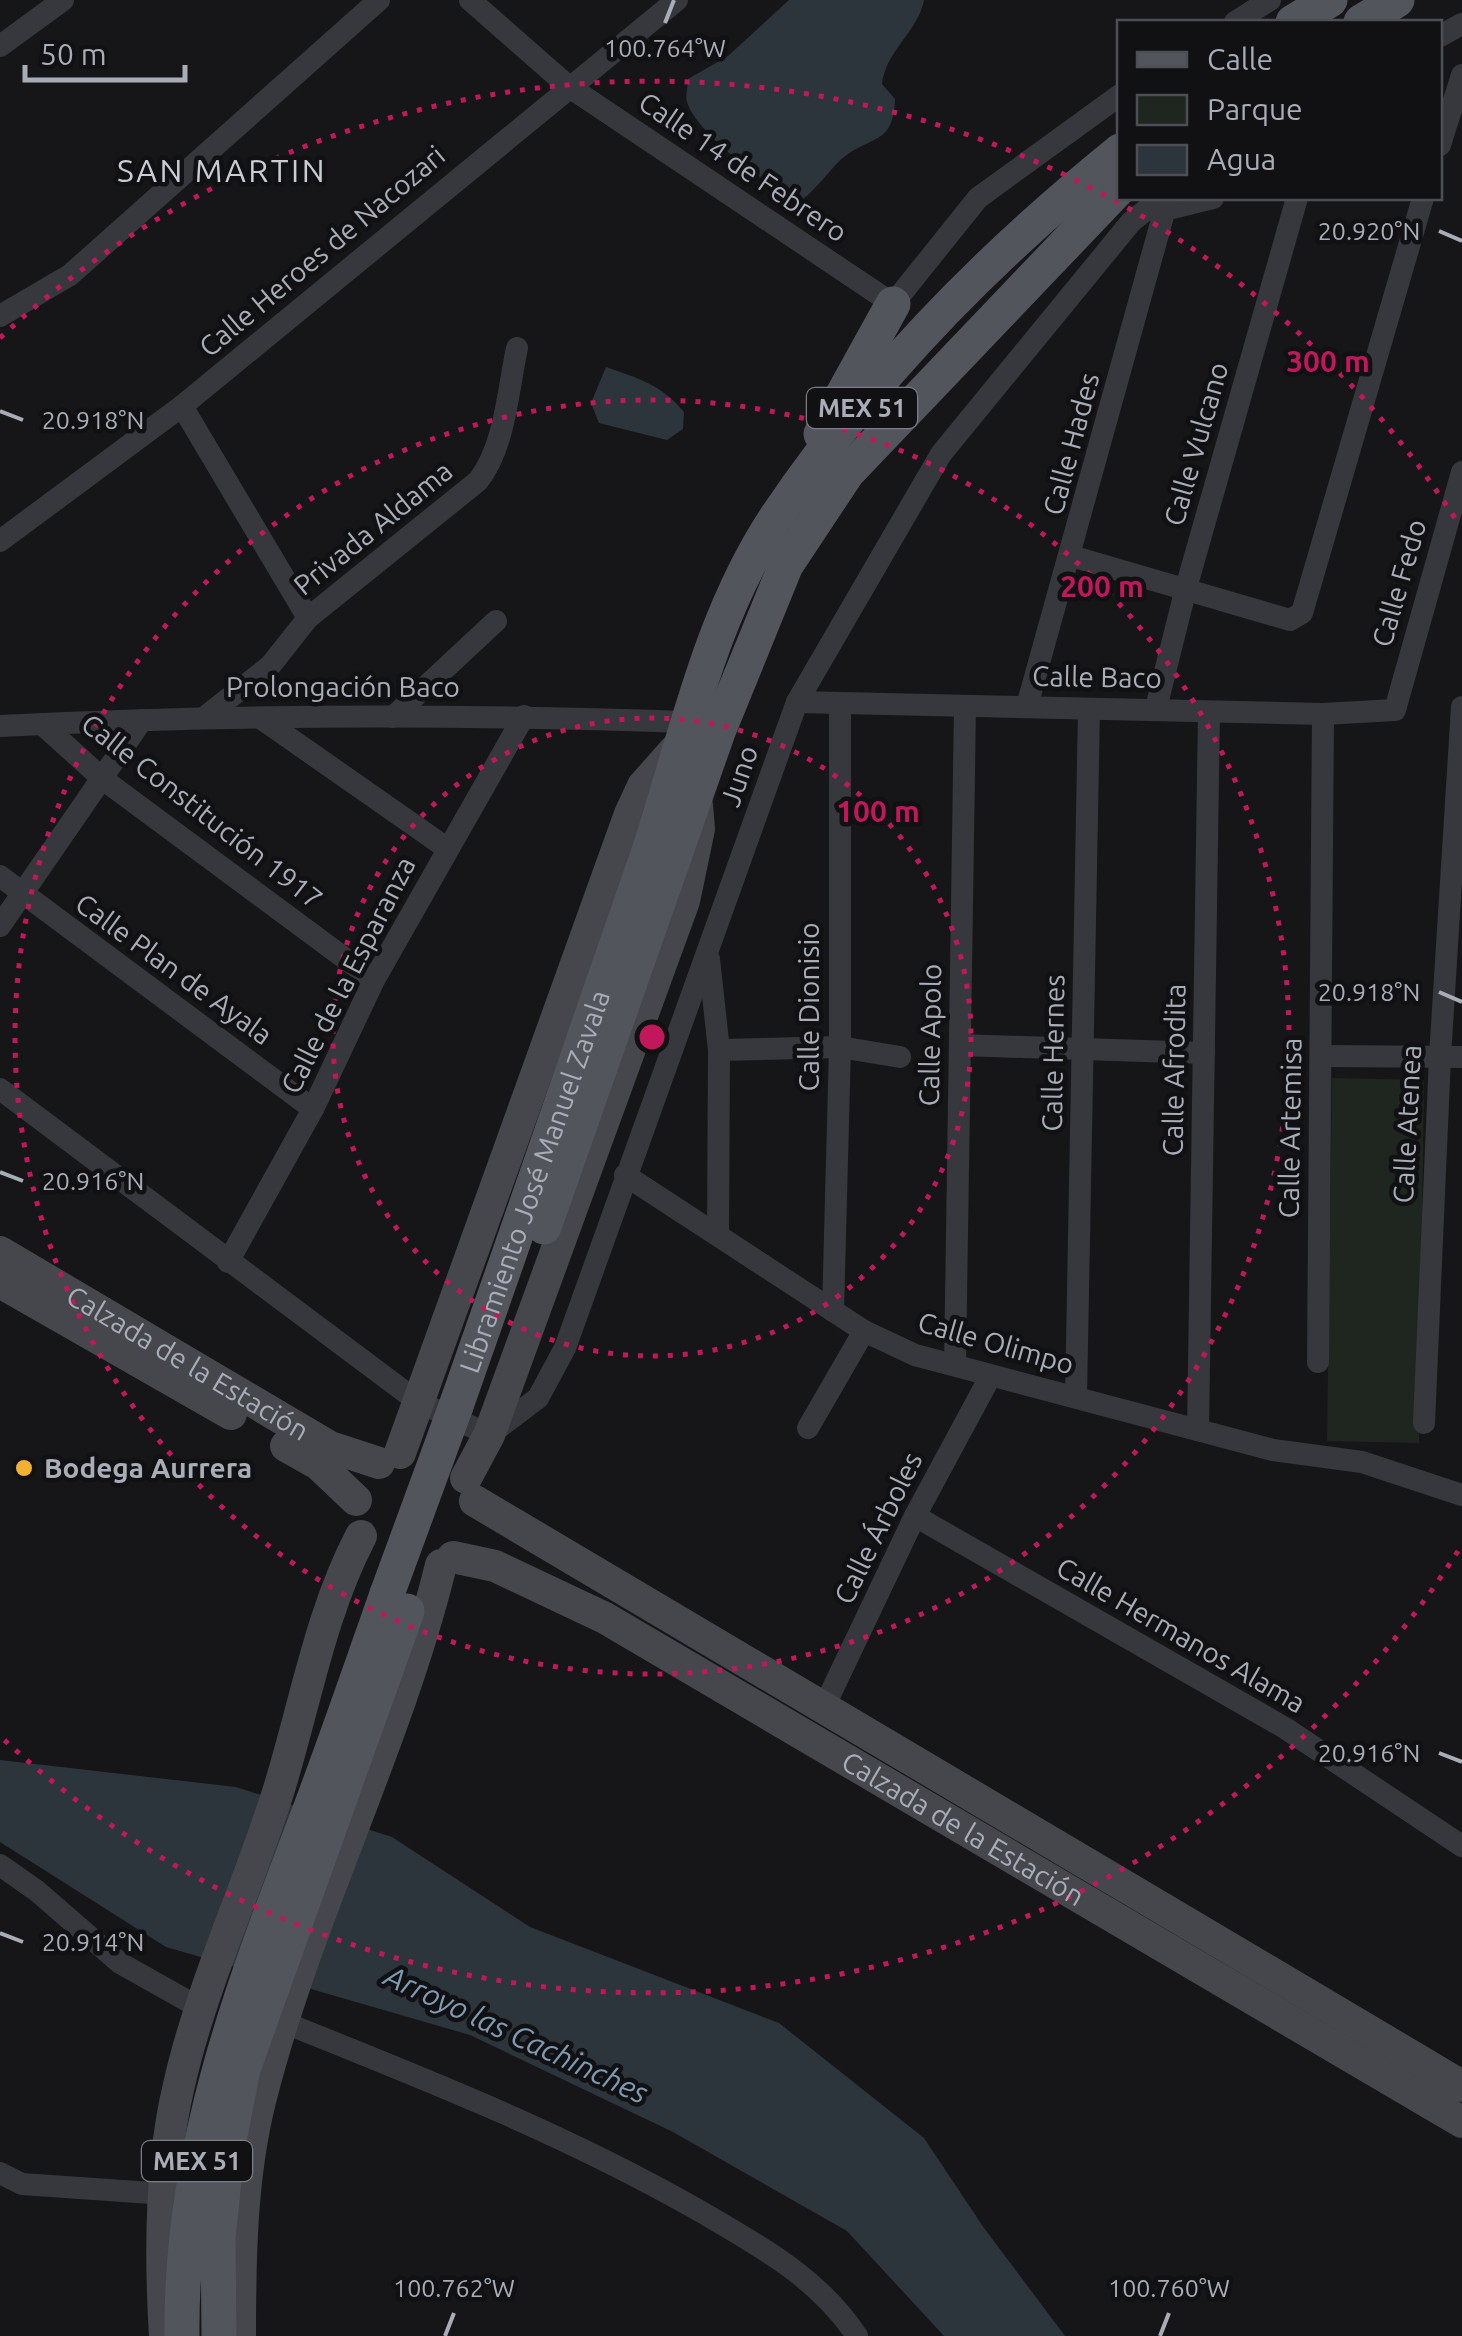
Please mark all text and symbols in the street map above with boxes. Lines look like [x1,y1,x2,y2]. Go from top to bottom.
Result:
scale bar [25,20,185,82]
legend [1117,20,1442,200]
text: 100.764°W [604,34,726,62]
text: 50 m [40,37,107,71]
text: Calle [1207,42,1273,76]
street label: Calle 14 de Febrero [634,86,853,248]
text: Parque [1207,92,1303,126]
street label: Calle Heroes de Nacozari [193,139,451,362]
text: Agua [1207,142,1276,176]
district label: SAN MARTIN [117,152,327,188]
text: 20.920°N [1318,217,1420,245]
text: 300 m [1286,344,1370,378]
street label: Calle Vulcano [1157,359,1234,529]
street label: Calle Hades [1037,369,1104,518]
road number: MEX 51 [807,388,917,428]
text: 20.918°N [42,406,144,434]
street label: Privada Aldama [287,454,458,601]
street label: Calle Fedo [1366,516,1431,650]
text: 200 m [1060,569,1144,603]
street label: Calle Baco [1032,660,1162,693]
street label: Prolongación Baco [226,671,460,702]
street label: Calle Constitución 1917 [76,707,329,914]
street label: Juno [714,741,763,810]
text: 100 m [836,794,920,828]
street label: Calle de la Esparanza [274,851,421,1098]
street label: Calle Plan de Ayala [70,887,278,1050]
street label: Calle Dionisio [793,922,824,1092]
street label: Calle Apolo [913,963,946,1107]
street label: Calle Hernes [1036,974,1069,1132]
text: 20.918°N [1318,978,1420,1006]
street label: Calle Afrodita [1156,983,1191,1156]
street label: Libramiento José Manuel Zavala [453,986,615,1377]
centre of rings [634,1019,670,1055]
street label: Calle Artemisa [1272,1037,1307,1219]
street label: Calle Atenea [1387,1044,1426,1204]
text: 20.916°N [42,1167,144,1195]
street label: Calzada de la Estación [61,1279,314,1446]
street label: Calle Olimpo [915,1305,1078,1380]
street label: Calle Árboles [827,1447,928,1609]
place label: Bodega Aurrera [44,1452,252,1483]
marker: Bodega Aurrera [13,1457,35,1479]
street label: Calle Hermanos Alama [1051,1551,1311,1718]
text: 20.916°N [1318,1739,1420,1767]
street label: Calzada de la Estación [837,1745,1090,1911]
text: 20.914°N [42,1928,144,1956]
water label: Arroyo las Cachinches [378,1957,654,2110]
road number: MEX 51 [142,2141,252,2181]
text: 100.762°W [393,2274,515,2302]
text: 100.760°W [1108,2274,1230,2302]

